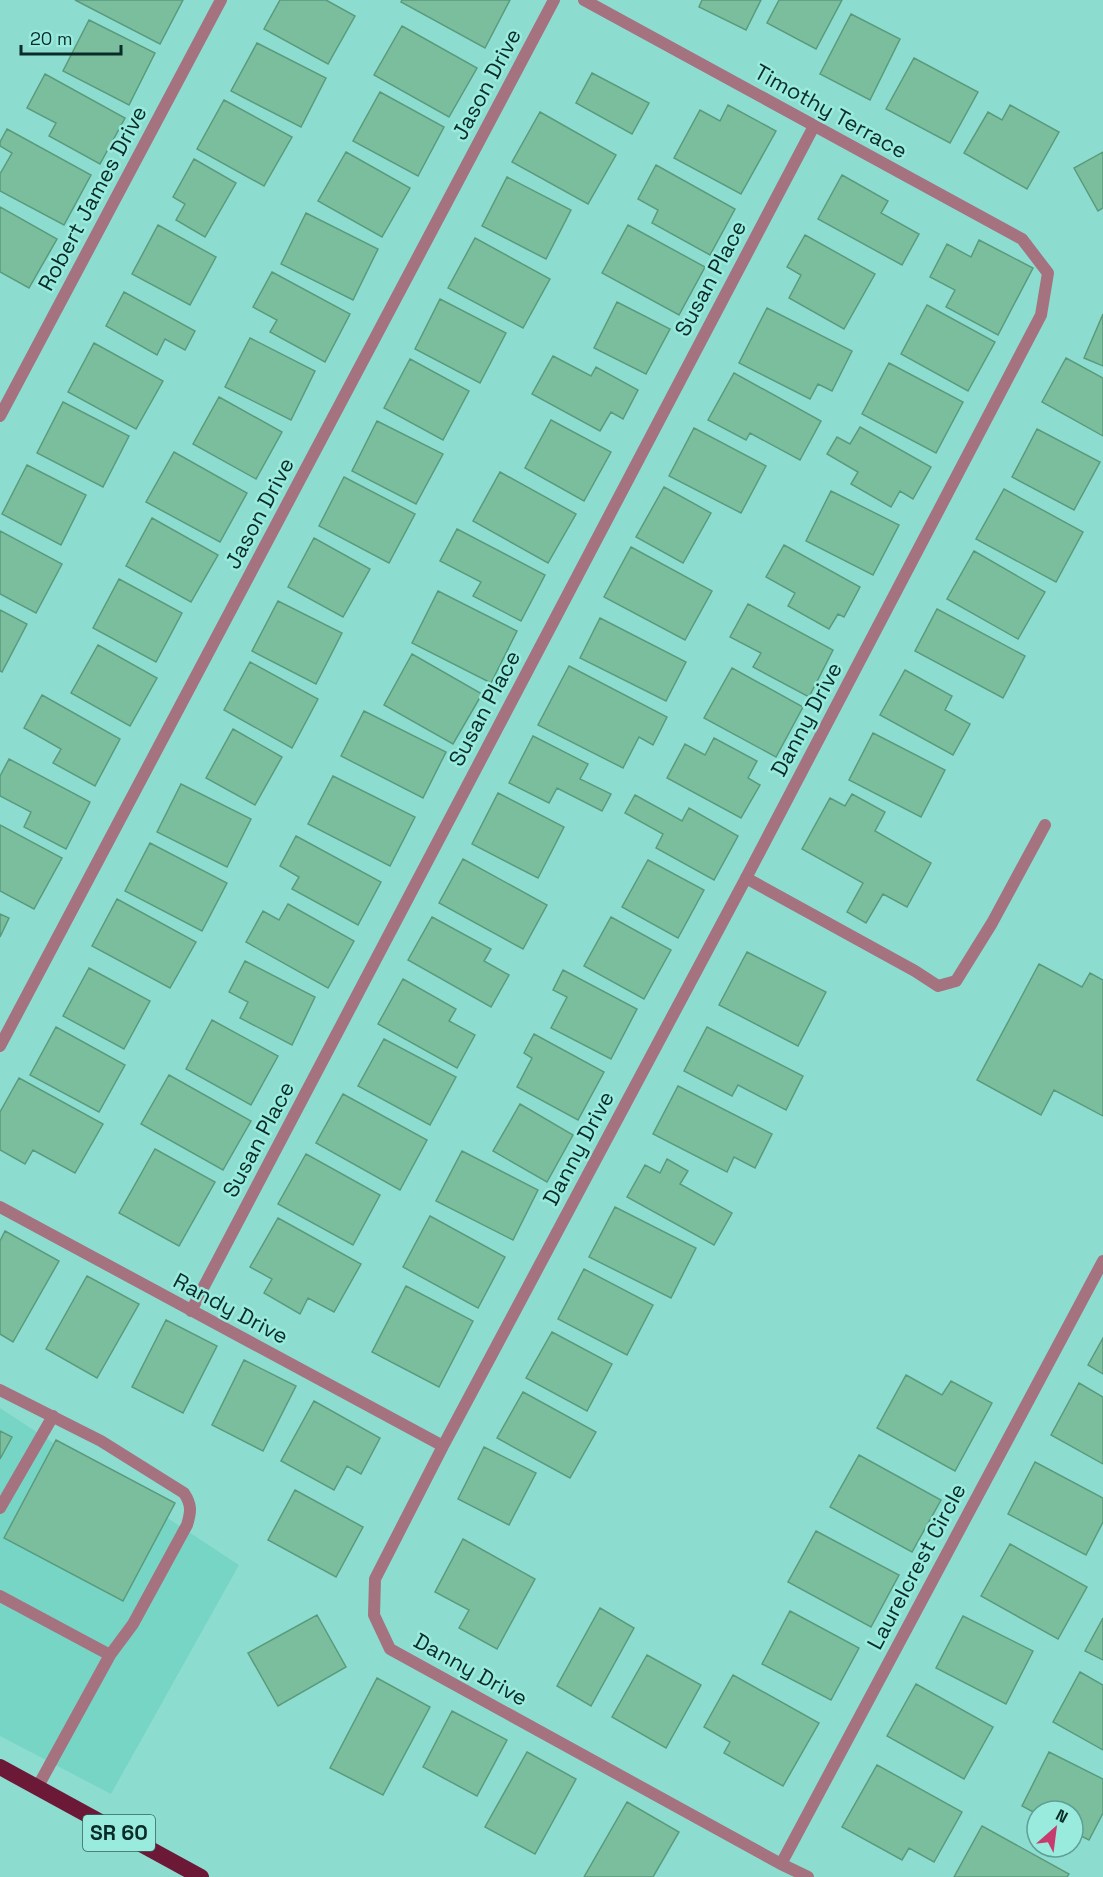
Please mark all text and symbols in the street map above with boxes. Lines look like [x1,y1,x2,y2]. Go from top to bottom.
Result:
scale bar [21,18,122,56]
street label: Jason Drive [445,24,527,144]
text: 20 m [30,27,73,50]
street label: Timothy Terrace [750,57,912,165]
street label: Robert James Drive [31,101,153,295]
street label: Susan Place [668,215,752,341]
street label: Jason Drive [218,453,300,573]
street label: Susan Place [442,645,526,771]
street label: Danny Drive [764,657,848,781]
street label: Susan Place [216,1076,300,1202]
street label: Danny Drive [536,1086,620,1210]
street label: Randy Drive [169,1266,293,1350]
street label: Laurelcrest Circle [860,1478,972,1654]
street label: Danny Drive [409,1626,533,1712]
north arrow [1025,1799,1085,1859]
text: N [1052,1804,1071,1828]
road number: SR 60 [83,1815,155,1851]

